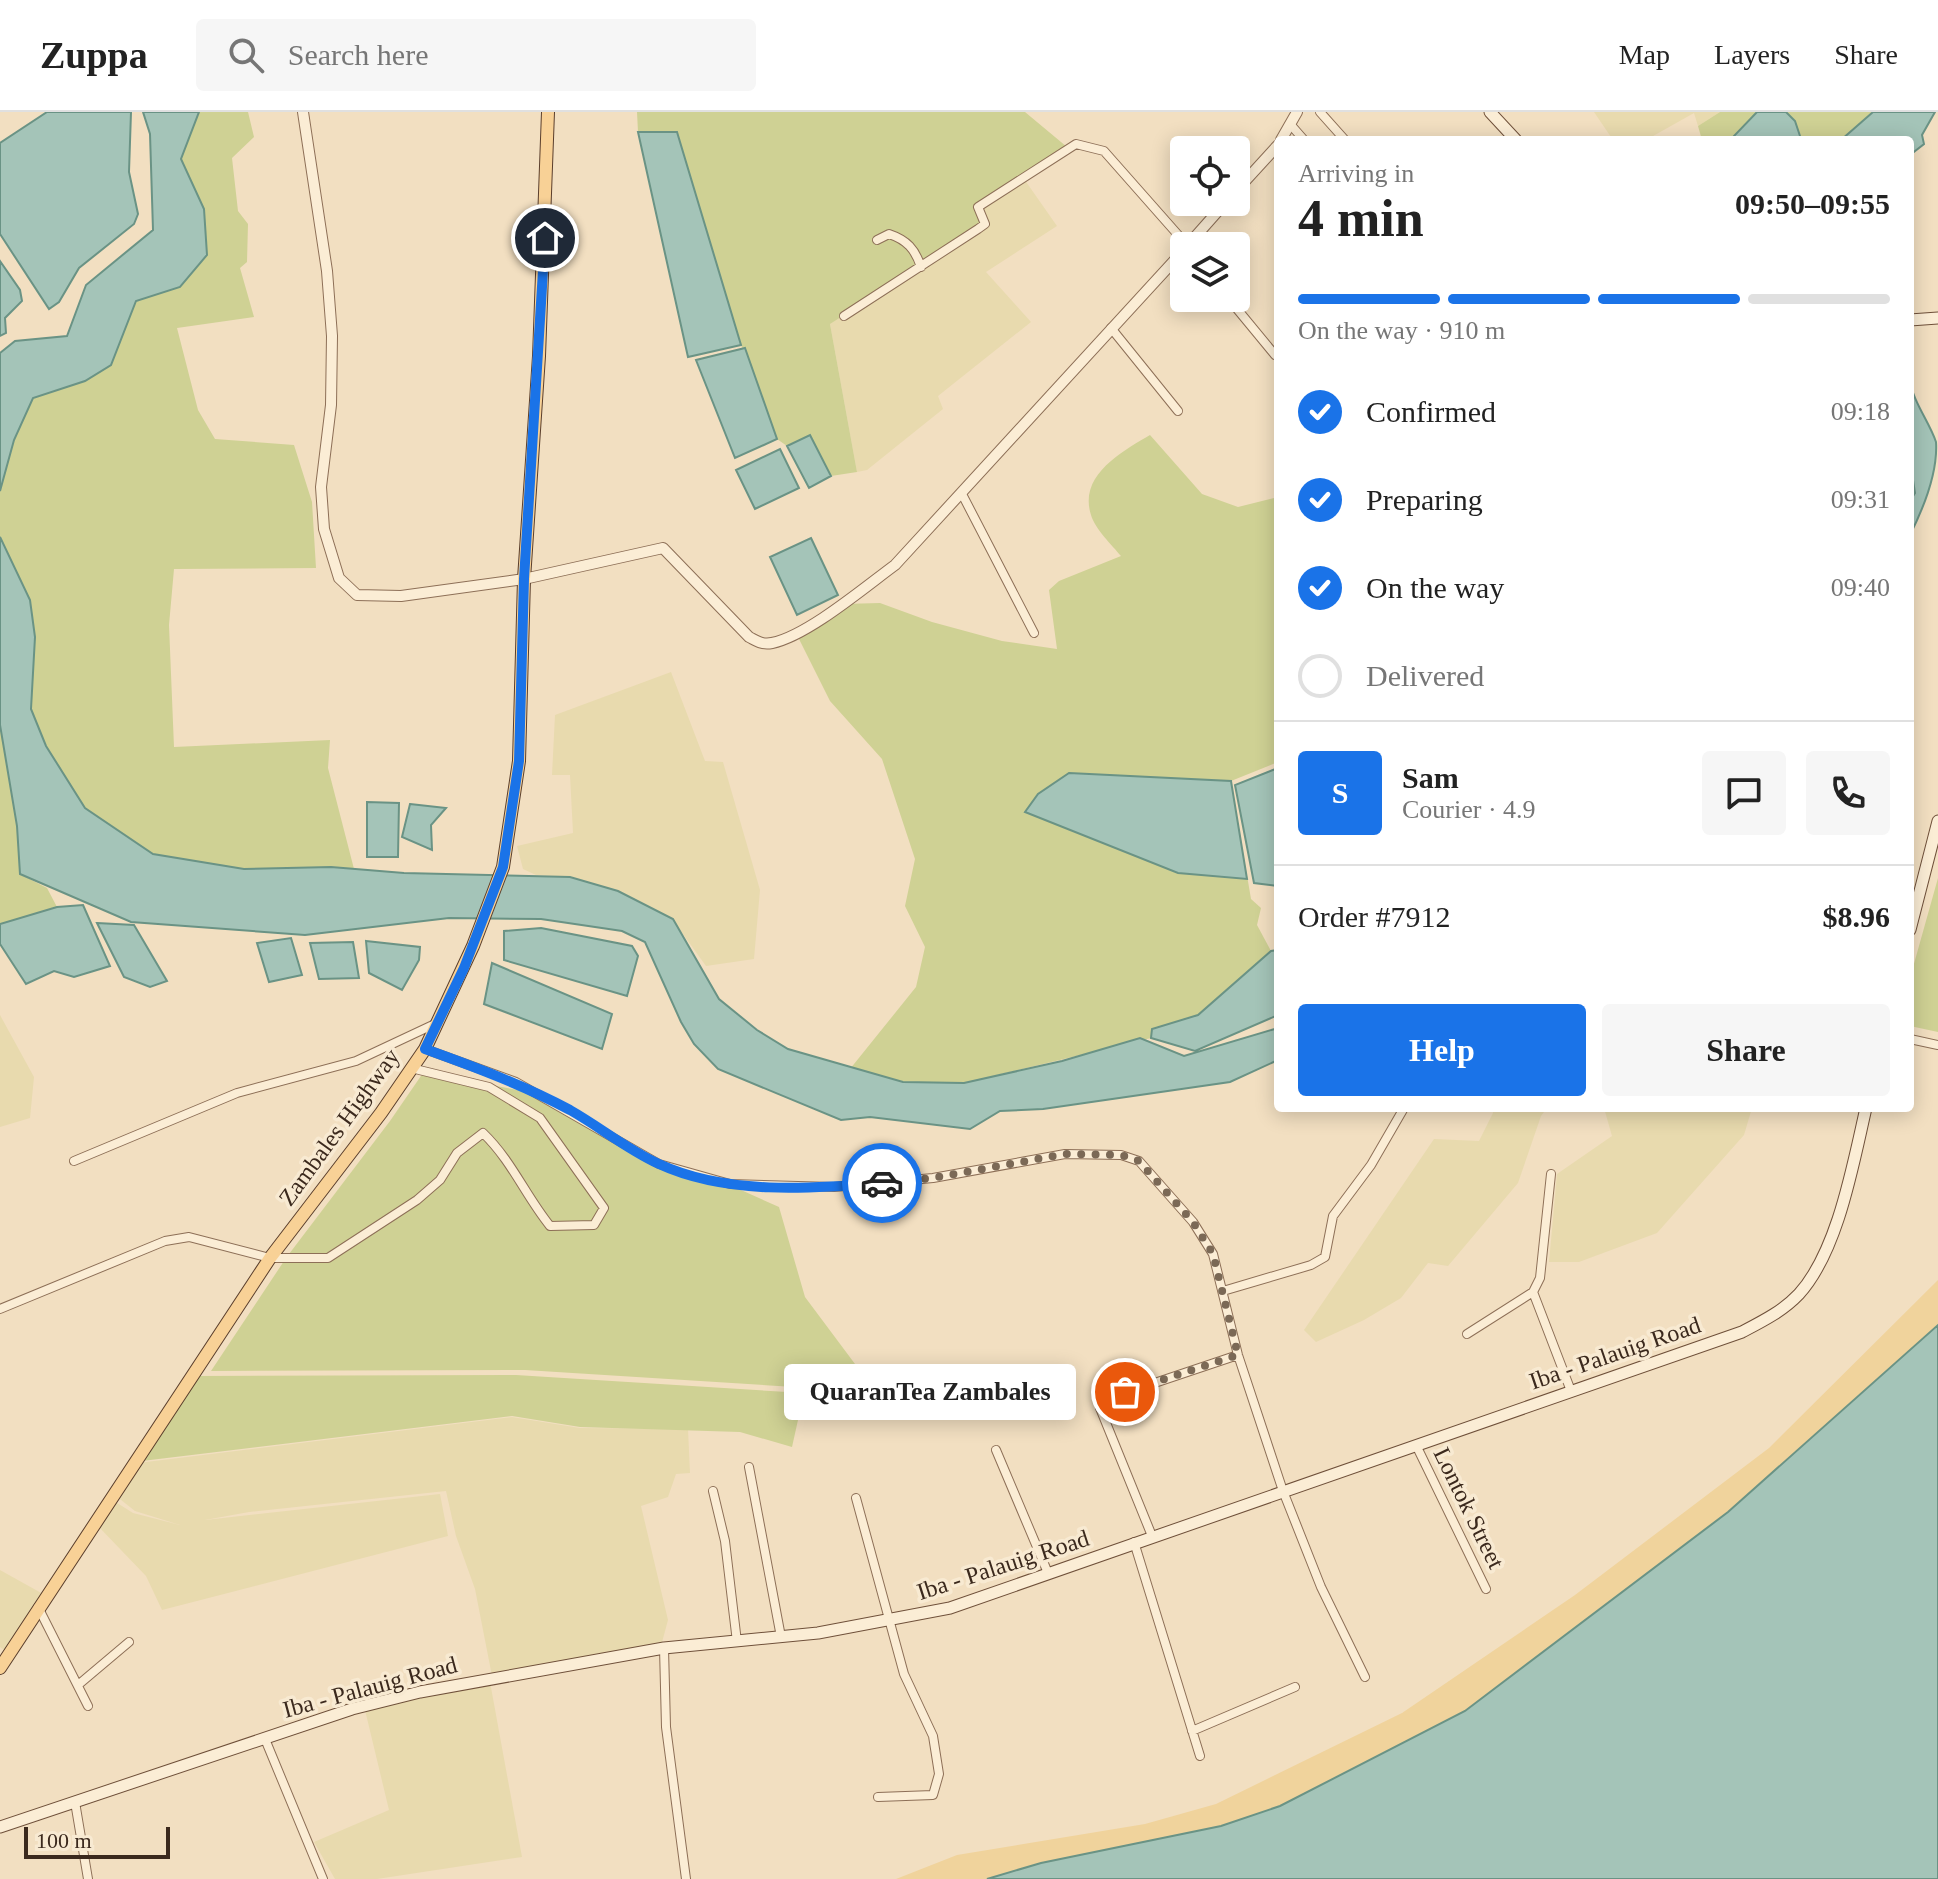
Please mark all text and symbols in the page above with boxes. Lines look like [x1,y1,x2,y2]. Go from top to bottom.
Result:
search box [196,19,756,91]
icon: search [224,33,268,77]
text: Zuppa [40,34,148,76]
text: Search here [288,38,429,71]
text: Map [1619,39,1670,70]
text: Layers [1714,39,1790,70]
text: Share [1834,39,1898,70]
map controls [1170,136,1250,312]
button: locate [1170,136,1250,216]
text: Arriving in [1298,159,1414,188]
text: 09:50–09:55 [1735,187,1890,220]
text: 4 min [1298,190,1424,247]
pin [511,204,579,272]
icon: home [523,216,567,260]
button: layers [1170,232,1250,312]
text: On the way · 910 m [1298,316,1505,345]
icon: check [1298,390,1342,434]
text: Confirmed [1366,395,1496,428]
text: 09:18 [1831,397,1890,426]
icon: check [1298,478,1342,522]
text: Preparing [1366,483,1483,516]
text: 09:31 [1831,485,1890,514]
icon: check [1298,566,1342,610]
text: On the way [1366,571,1504,604]
text: 09:40 [1831,573,1890,602]
text: Delivered [1366,659,1484,692]
button: chat [1702,751,1786,835]
button: phone [1806,751,1890,835]
text: Sam [1402,761,1459,794]
text: S [1332,776,1348,809]
text: Courier · 4.9 [1402,795,1536,824]
text: Order #7912 [1298,900,1450,933]
text: $8.96 [1823,900,1890,933]
button: Help [1298,1004,1586,1096]
button: Share [1602,1004,1890,1096]
street label: Zambales Highway [273,1044,405,1210]
courier [842,1143,922,1223]
icon: car [860,1161,904,1205]
street label: Iba - Palauig Road [1526,1312,1704,1394]
pin [1091,1358,1159,1426]
callout: QuaranTea Zambales [785,1364,1077,1420]
icon: bag [1103,1370,1147,1414]
text: QuaranTea Zambales [809,1377,1051,1406]
street label: Lontok Street [1429,1443,1510,1573]
street label: Iba - Palauig Road [914,1525,1092,1605]
street label: Iba - Palauig Road [280,1651,460,1723]
scale bar [24,1823,170,1859]
text: 100 m [36,1828,92,1853]

